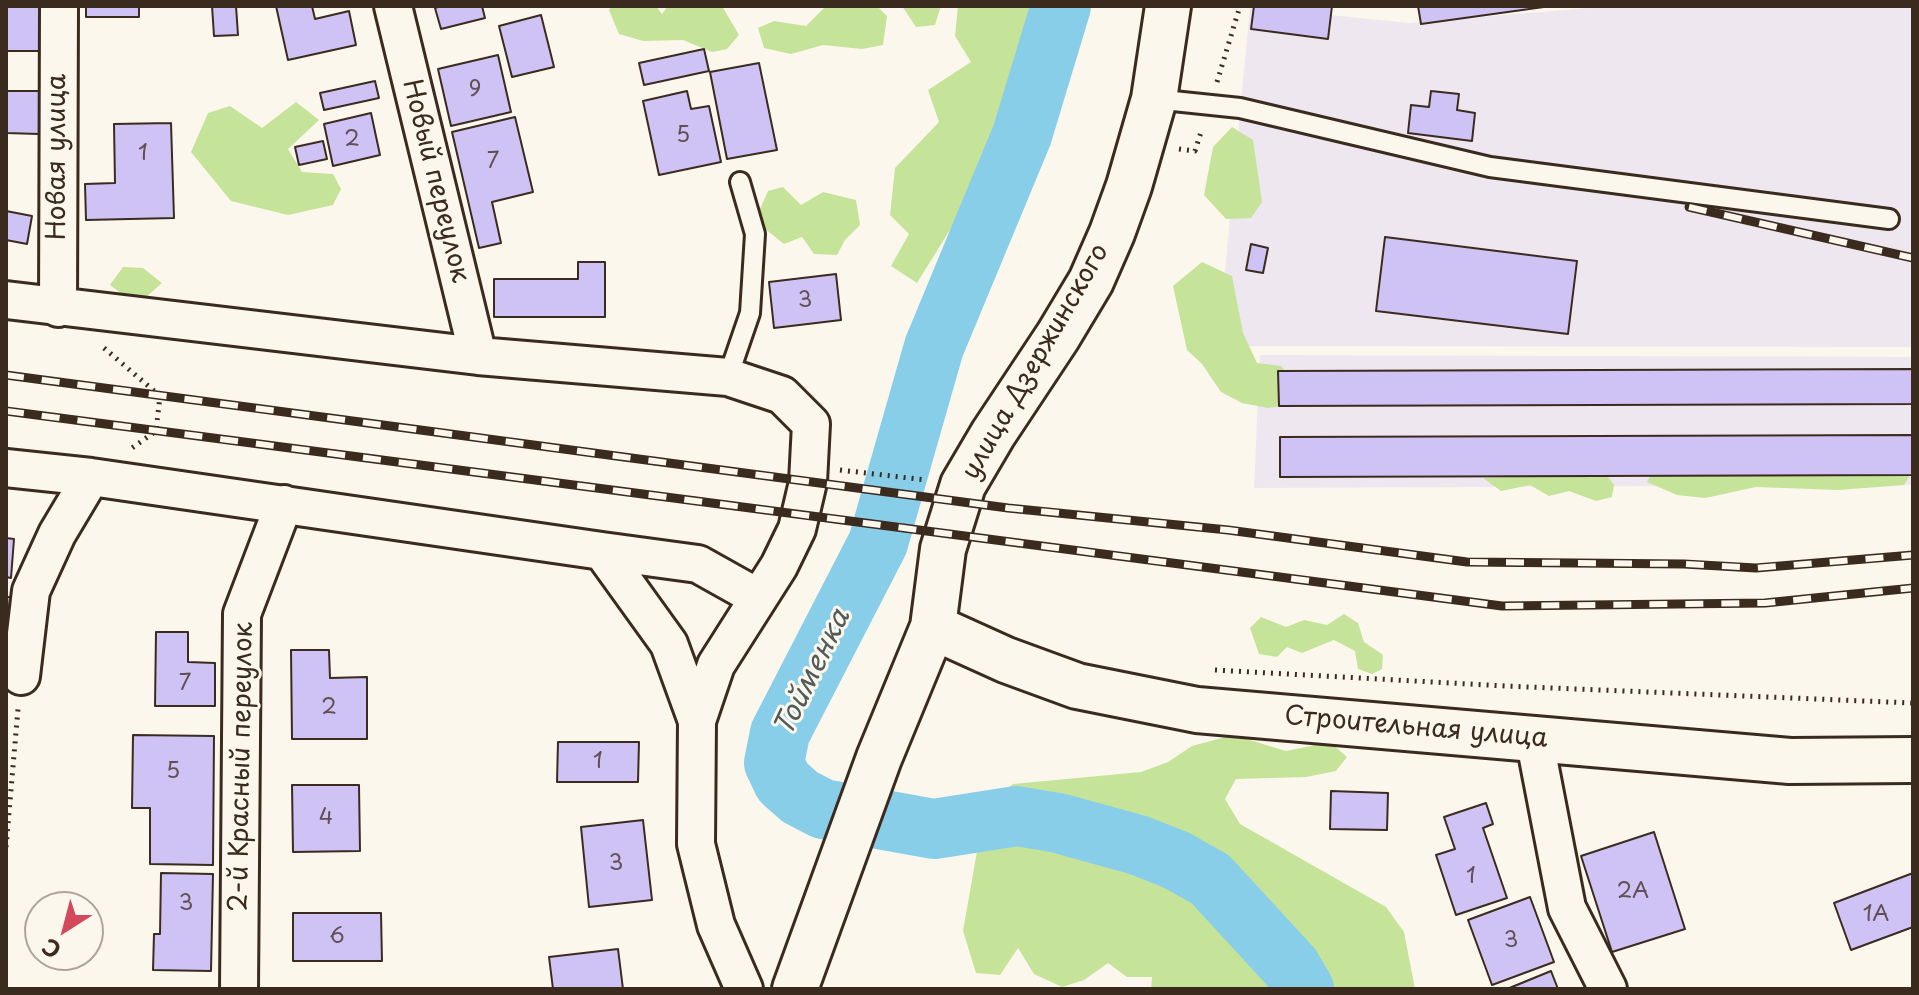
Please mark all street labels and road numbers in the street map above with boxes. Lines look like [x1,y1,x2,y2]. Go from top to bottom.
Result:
street label: Новая улица [42,74,74,240]
street label: Новый переулок [395,76,475,286]
street label: улица Дзержинского [956,239,1116,485]
street label: 2-й Красный переулок [224,622,260,912]
street label: Строительная улица [1283,701,1549,755]

